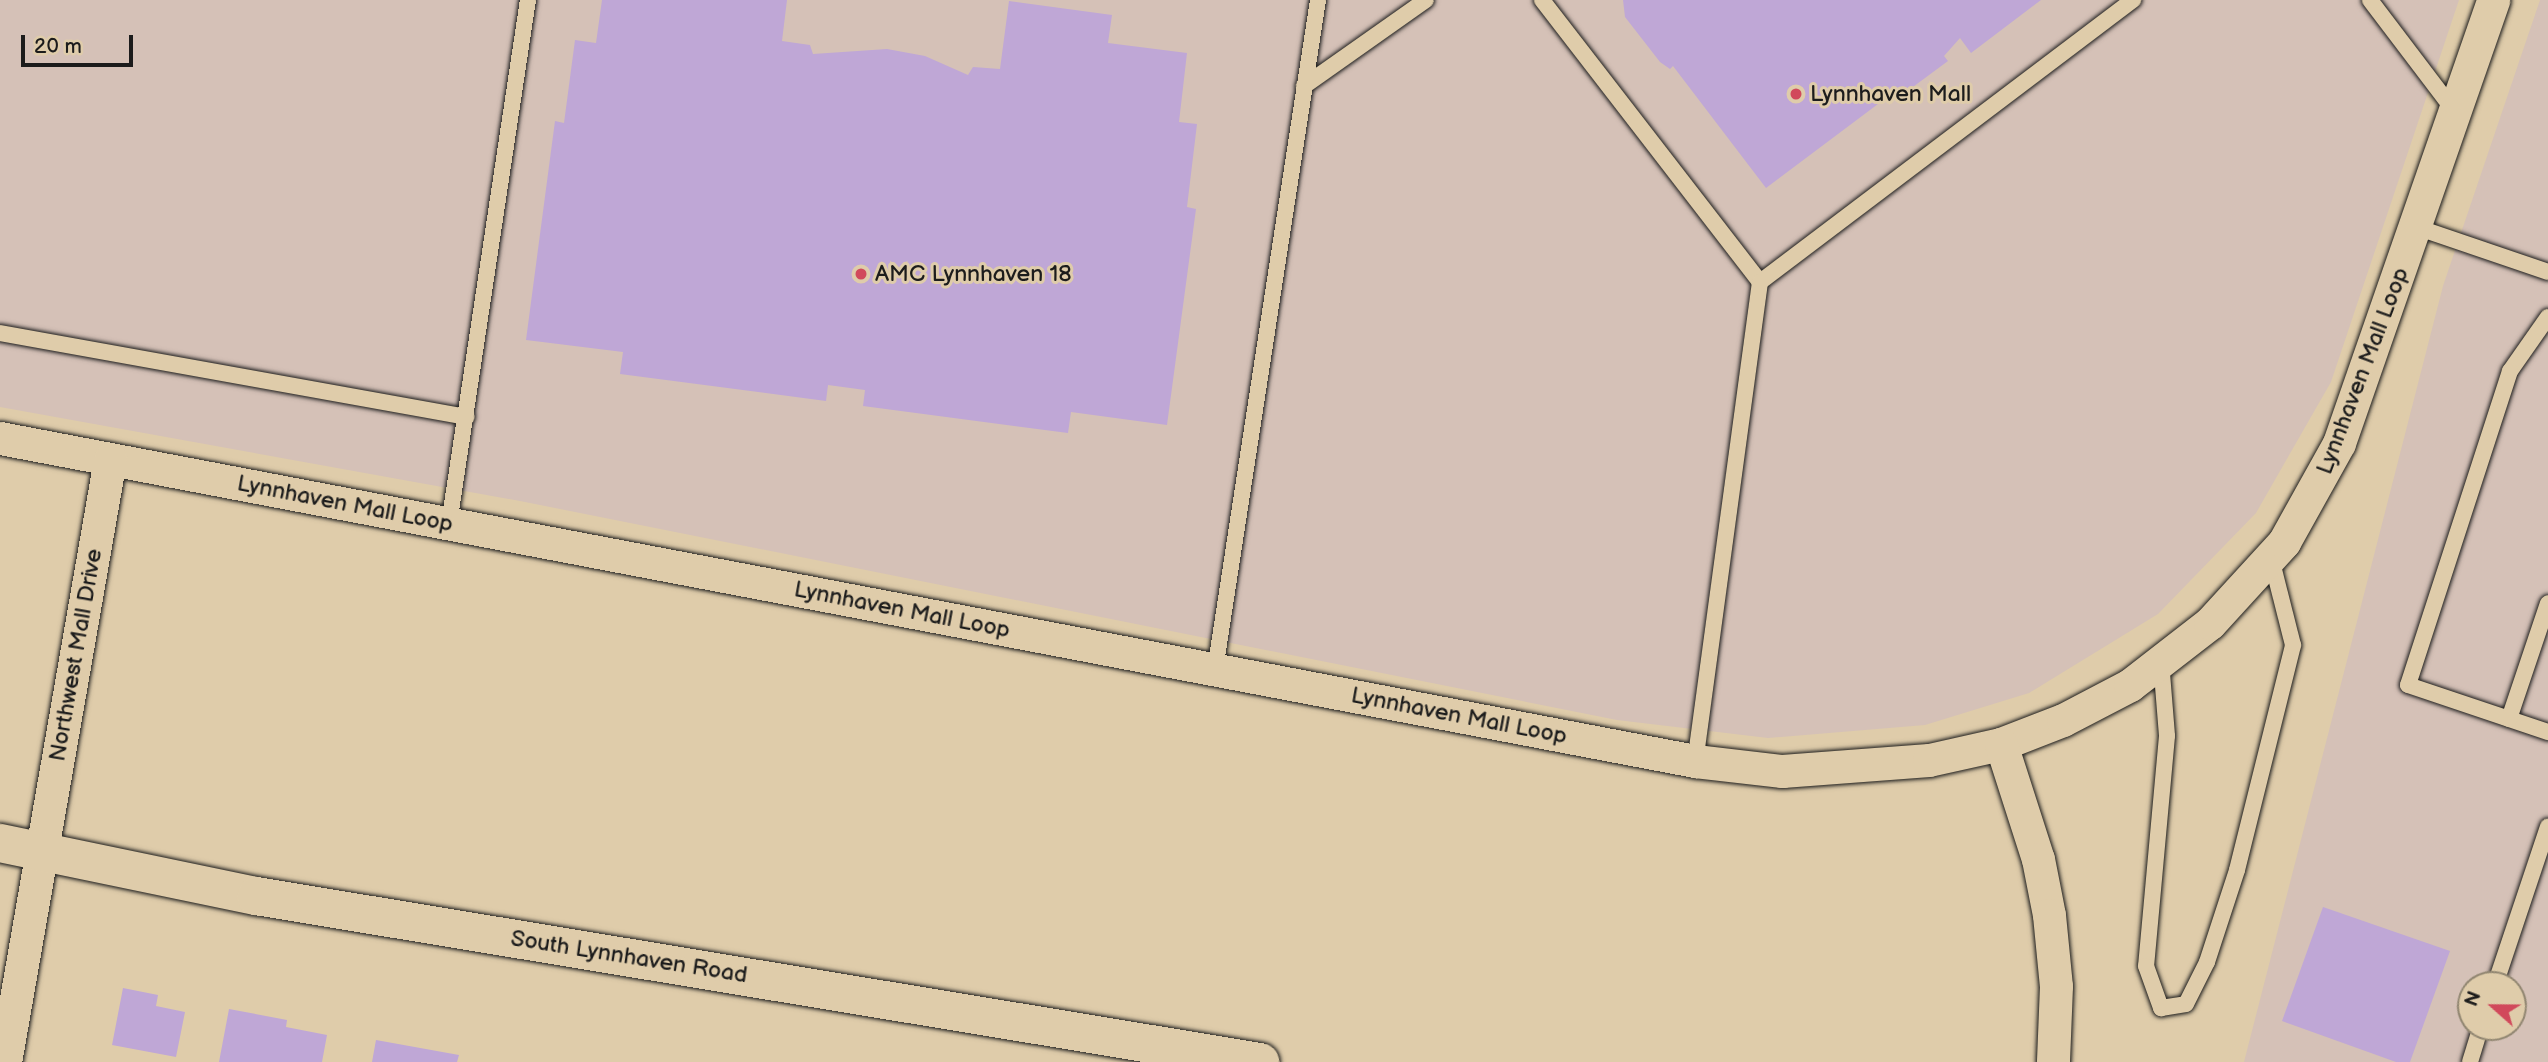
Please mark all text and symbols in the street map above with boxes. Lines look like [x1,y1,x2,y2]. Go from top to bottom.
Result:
scale bar [24,21,136,65]
text: 20 m [34,34,82,59]
place label: Lynnhaven Mall [1810,80,1971,108]
marker: Lynnhaven Mall [1788,86,1804,102]
place label: AMC Lynnhaven 18 [875,260,1072,288]
street label: Lynnhaven Mall Loop [2311,264,2415,478]
marker: AMC Lynnhaven 18 [853,266,869,282]
street label: Lynnhaven Mall Loop [235,470,455,538]
street label: Northwest Mall Drive [44,546,108,764]
street label: Lynnhaven Mall Loop [792,576,1012,644]
street label: Lynnhaven Mall Loop [1349,682,1569,750]
street label: South Lynnhaven Road [509,925,749,989]
north arrow [2457,971,2527,1041]
text: N [2461,988,2487,1010]

